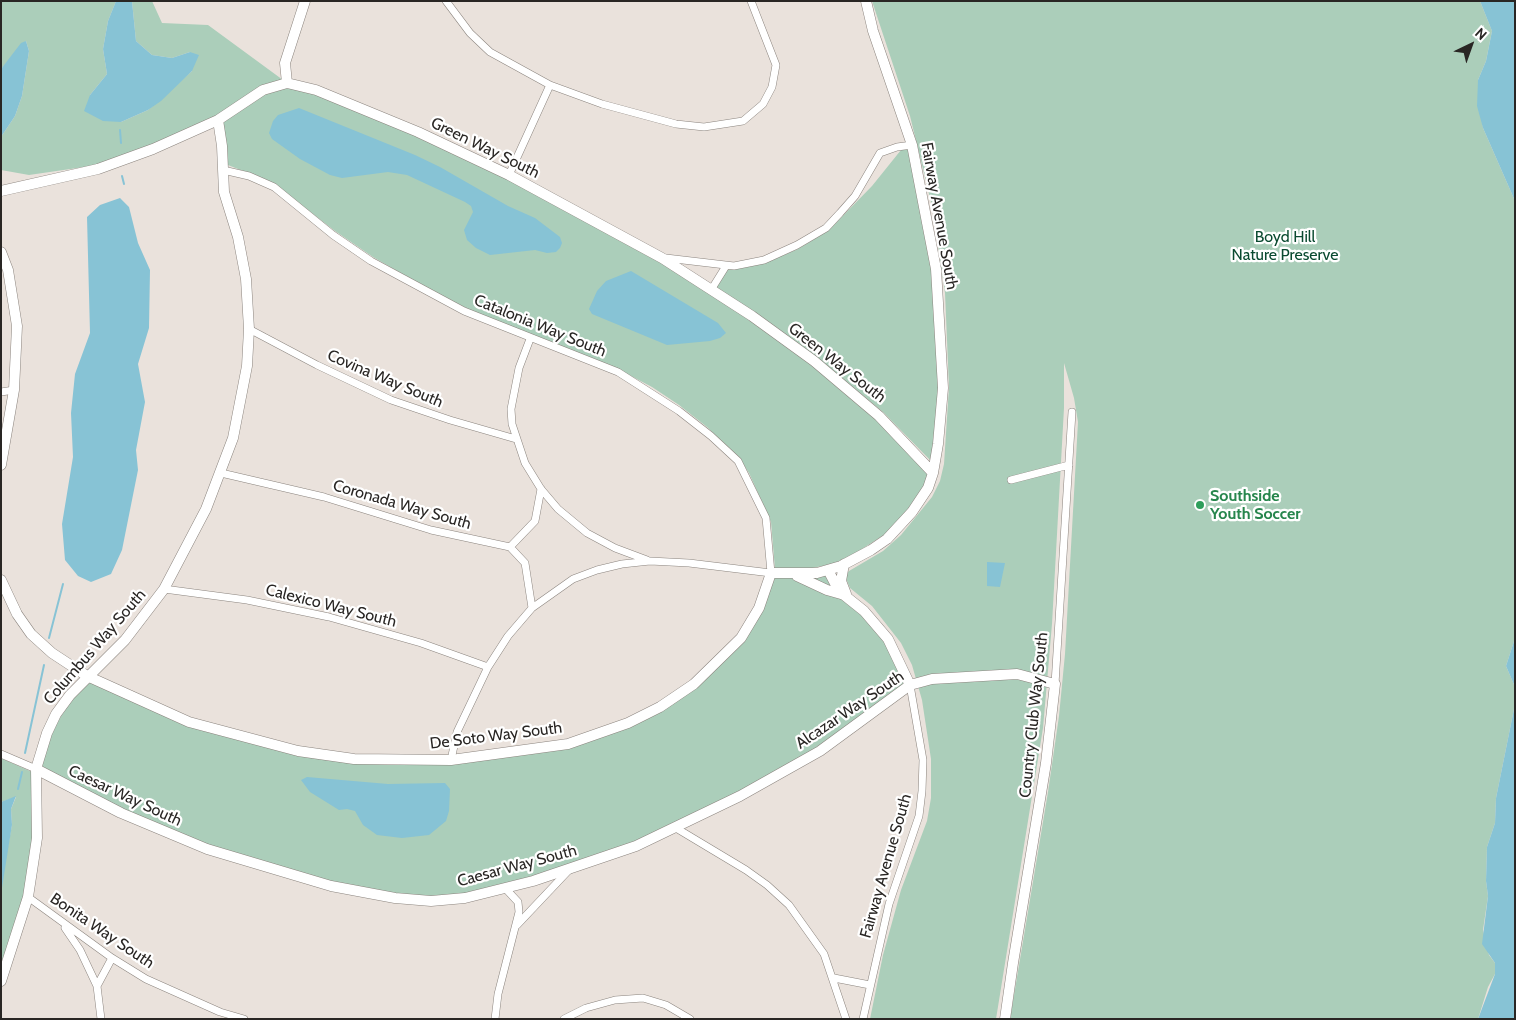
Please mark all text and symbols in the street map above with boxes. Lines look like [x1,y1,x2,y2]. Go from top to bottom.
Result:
north arrow [1446,20,1496,70]
text: N [1471,24,1491,44]
street label: Green Way South [428,113,542,183]
street label: Fairway Avenue South [917,141,961,291]
park label: Boyd Hill Nature Preserve [1232,227,1338,265]
street label: Catalonia Way South [471,291,609,361]
street label: Green Way South [784,319,890,407]
street label: Covina Way South [324,346,446,412]
street label: Coronada Way South [331,476,473,534]
place label: Southside Youth Soccer [1210,486,1301,524]
marker: Southside Youth Soccer [1194,499,1206,511]
street label: Calexico Way South [264,580,398,632]
street label: Columbus Way South [40,586,150,708]
street label: Country Club Way South [1016,631,1052,799]
street label: Alcazar Way South [792,667,908,753]
street label: De Soto Way South [429,718,563,754]
street label: Caesar Way South [65,761,185,831]
street label: Fairway Avenue South [856,792,916,940]
street label: Caesar Way South [455,841,579,891]
street label: Bonita Way South [46,889,158,973]

